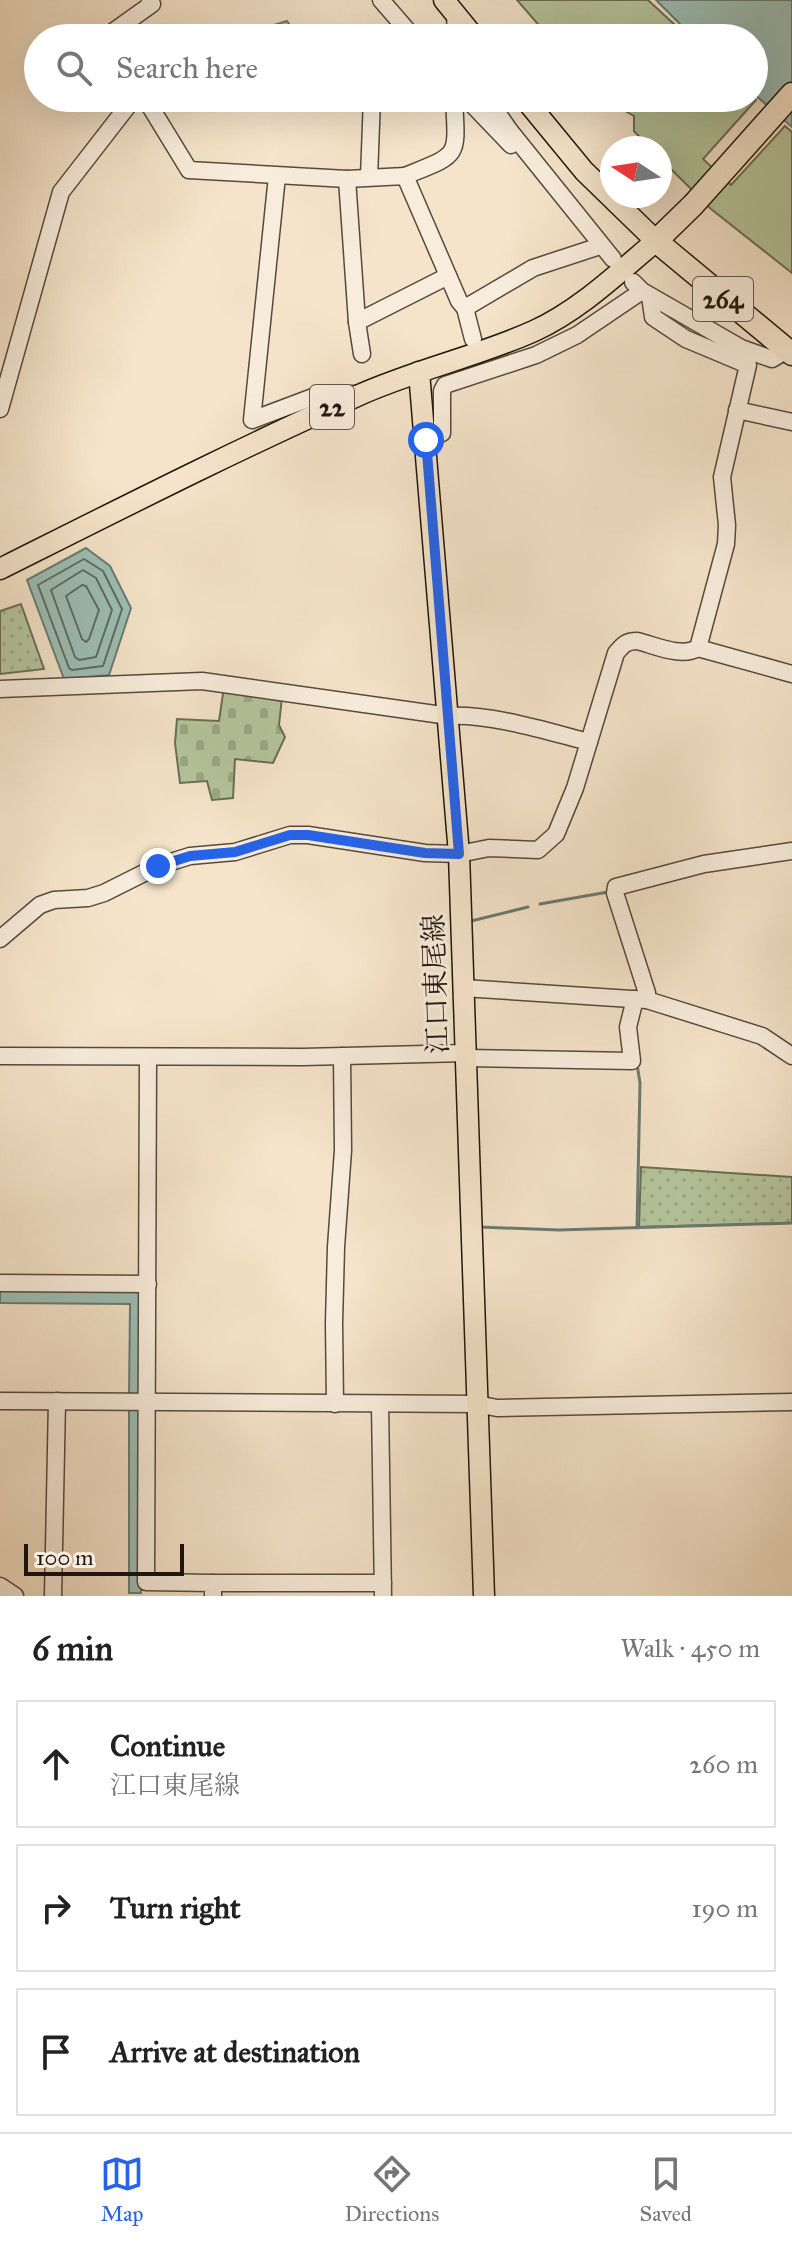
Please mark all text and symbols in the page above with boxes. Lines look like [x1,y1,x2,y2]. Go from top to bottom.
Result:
search box [24,24,768,112]
icon: search [52,46,96,90]
text: Search here [116,50,258,86]
north arrow [600,136,672,208]
road number: 264 [693,277,753,321]
road number: 22 [310,385,354,429]
route start [408,422,444,458]
route end [140,848,176,884]
street label: 江口東尾線 [416,913,455,1055]
scale bar [24,1540,184,1576]
text: 100 m [36,1544,93,1571]
text: 6 min [32,1628,113,1669]
text: Walk · 450 m [620,1632,760,1664]
text: Continue [110,1728,225,1764]
icon: ahead [34,1742,78,1786]
text: 260 m [689,1748,758,1780]
text: 江口東尾線 [110,1769,240,1801]
icon: right [34,1886,78,1930]
text: Turn right [110,1890,241,1926]
text: 190 m [691,1892,758,1924]
icon: arrive [34,2030,78,2074]
text: Arrive at destination [110,2034,360,2070]
tab: Map [100,2152,144,2227]
tab: Directions [344,2152,439,2227]
tab: Saved [640,2152,692,2227]

